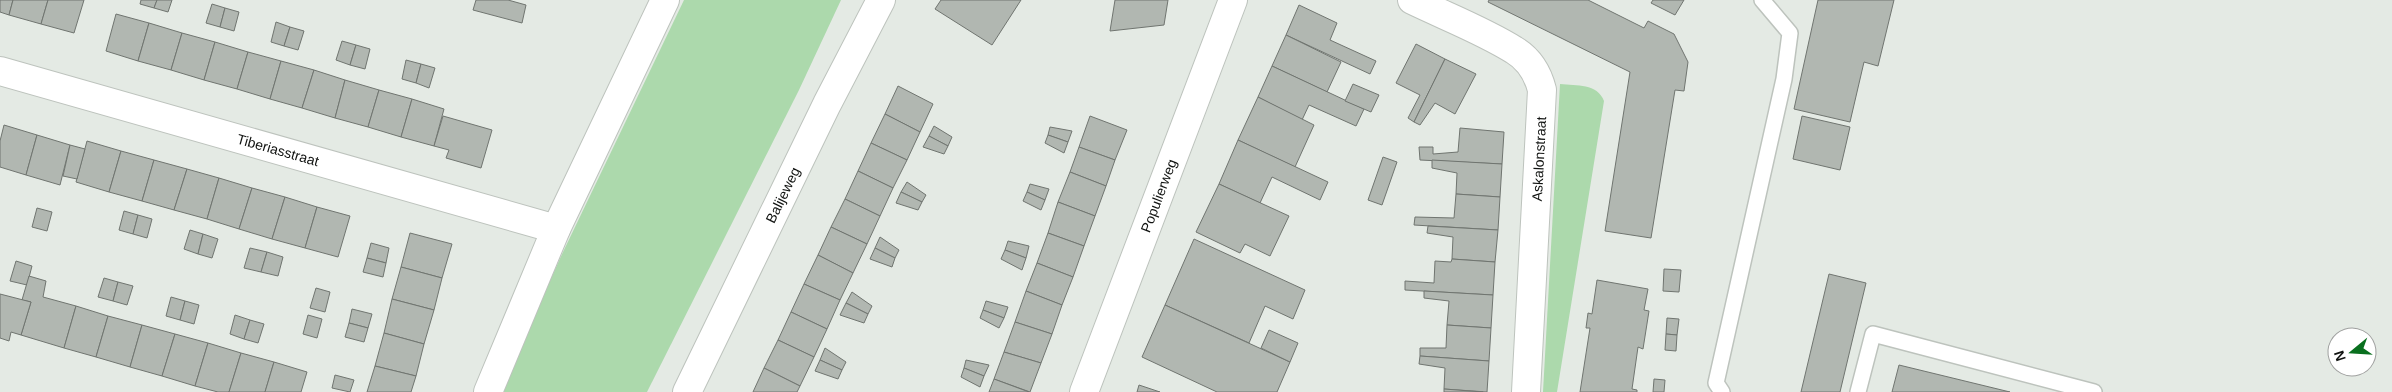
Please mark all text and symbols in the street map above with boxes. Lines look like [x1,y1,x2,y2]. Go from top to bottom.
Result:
street label: Askalonstraat [1529,116,1549,202]
street label: Tiberiasstraat [235,131,321,169]
street label: Populierweg [1137,157,1180,235]
street label: Balijeweg [762,165,803,226]
north arrow [2327,327,2377,377]
text: N [2330,349,2349,363]

